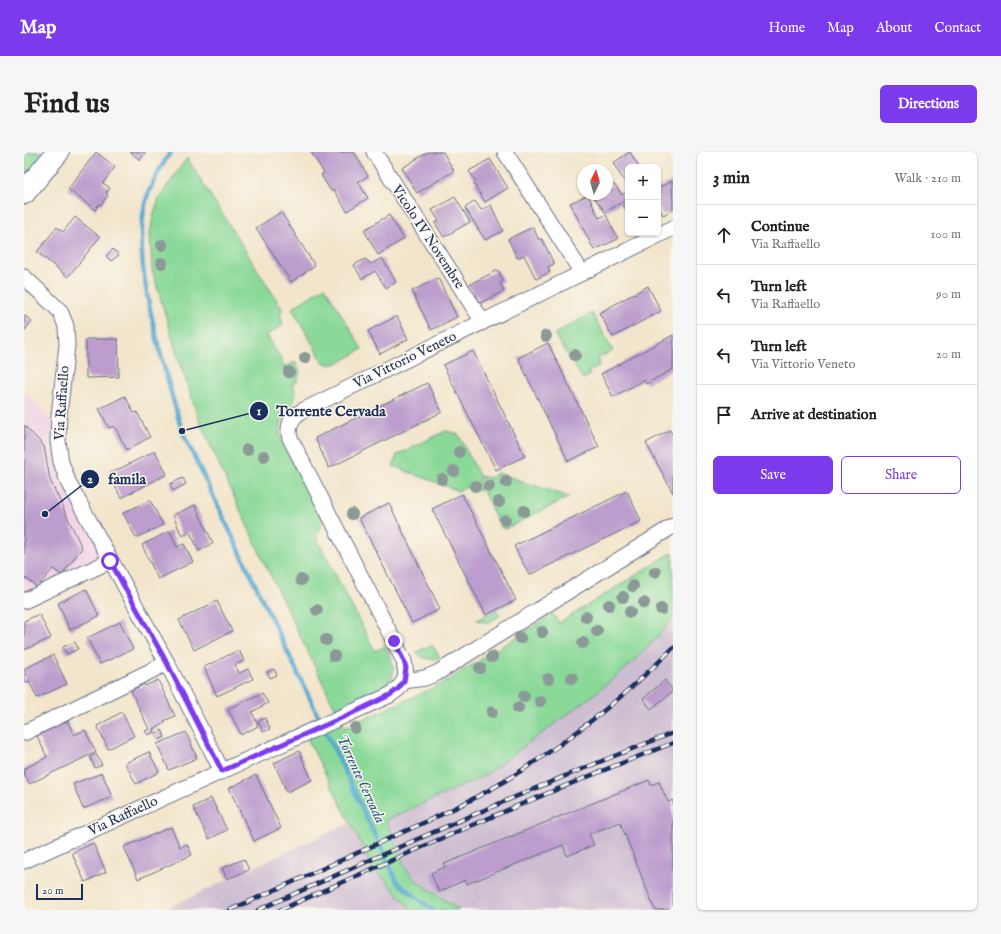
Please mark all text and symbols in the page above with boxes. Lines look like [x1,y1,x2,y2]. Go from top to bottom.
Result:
text: Map [20,16,56,40]
text: Home [769,19,805,37]
text: Map [827,19,854,37]
text: About [876,19,912,37]
text: Contact [934,19,981,37]
button: Directions [880,85,977,123]
text: Find us [24,87,110,122]
north arrow [577,164,613,200]
map controls [625,164,661,236]
button: + [625,164,661,200]
text: 3 min [713,168,750,189]
text: Walk · 210 m [895,170,961,187]
street label: Vicolo IV Novembre [387,181,469,293]
button: − [625,200,661,236]
text: Continue [751,217,809,236]
icon: ahead [713,224,735,246]
text: 100 m [931,226,961,243]
text: Via Raffaello [751,236,820,253]
text: Turn left [751,277,807,296]
icon: left [713,284,735,306]
text: 90 m [936,286,961,303]
text: Via Raffaello [751,296,820,313]
street label: Via Vittorio Veneto [350,327,460,393]
text: Turn left [751,337,807,356]
icon: left [713,344,735,366]
text: 20 m [936,346,961,363]
text: Via Vittorio Veneto [751,356,855,373]
street label: Via Raffaello [50,365,74,442]
callout: Torrente Cervada [249,398,394,425]
text: Torrente Cervada [275,402,386,421]
text: 1 [257,404,262,419]
icon: arrive [713,404,735,426]
text: Arrive at destination [751,405,877,424]
button: Save [713,456,833,494]
button: Share [841,456,961,494]
callout: famila [80,465,155,492]
text: famila [108,470,147,489]
text: 2 [87,472,93,487]
route start [101,552,119,570]
route end [385,632,403,650]
water label: Torrente Cervada [332,732,390,827]
street label: Via Raffaello [84,792,161,840]
scale bar [36,882,83,901]
text: 20 m [42,884,63,898]

